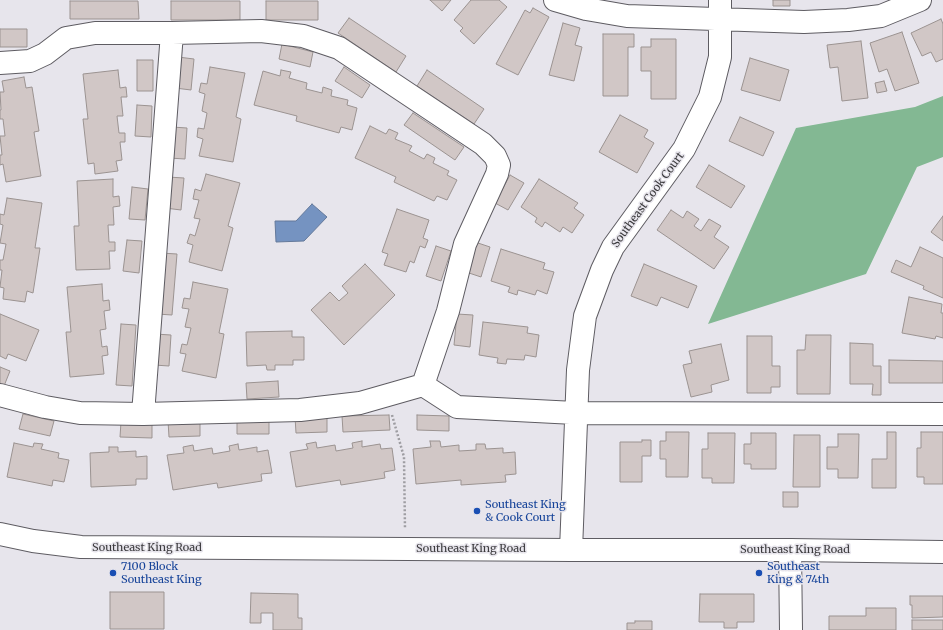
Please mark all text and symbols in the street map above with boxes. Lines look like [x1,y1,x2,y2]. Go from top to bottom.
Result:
street label: Southeast Cook Court [609,150,687,250]
place label: Southeast King & Cook Court [485,498,566,524]
marker: Southeast King & Cook Court [472,506,482,516]
street label: Southeast King Road [92,541,202,555]
street label: Southeast King Road [416,542,526,556]
street label: Southeast King Road [740,543,850,557]
place label: 7100 Block Southeast King [121,560,202,586]
place label: Southeast King & 74th [767,560,829,586]
marker: 7100 Block Southeast King [108,568,118,578]
marker: Southeast King & 74th [754,568,764,578]

